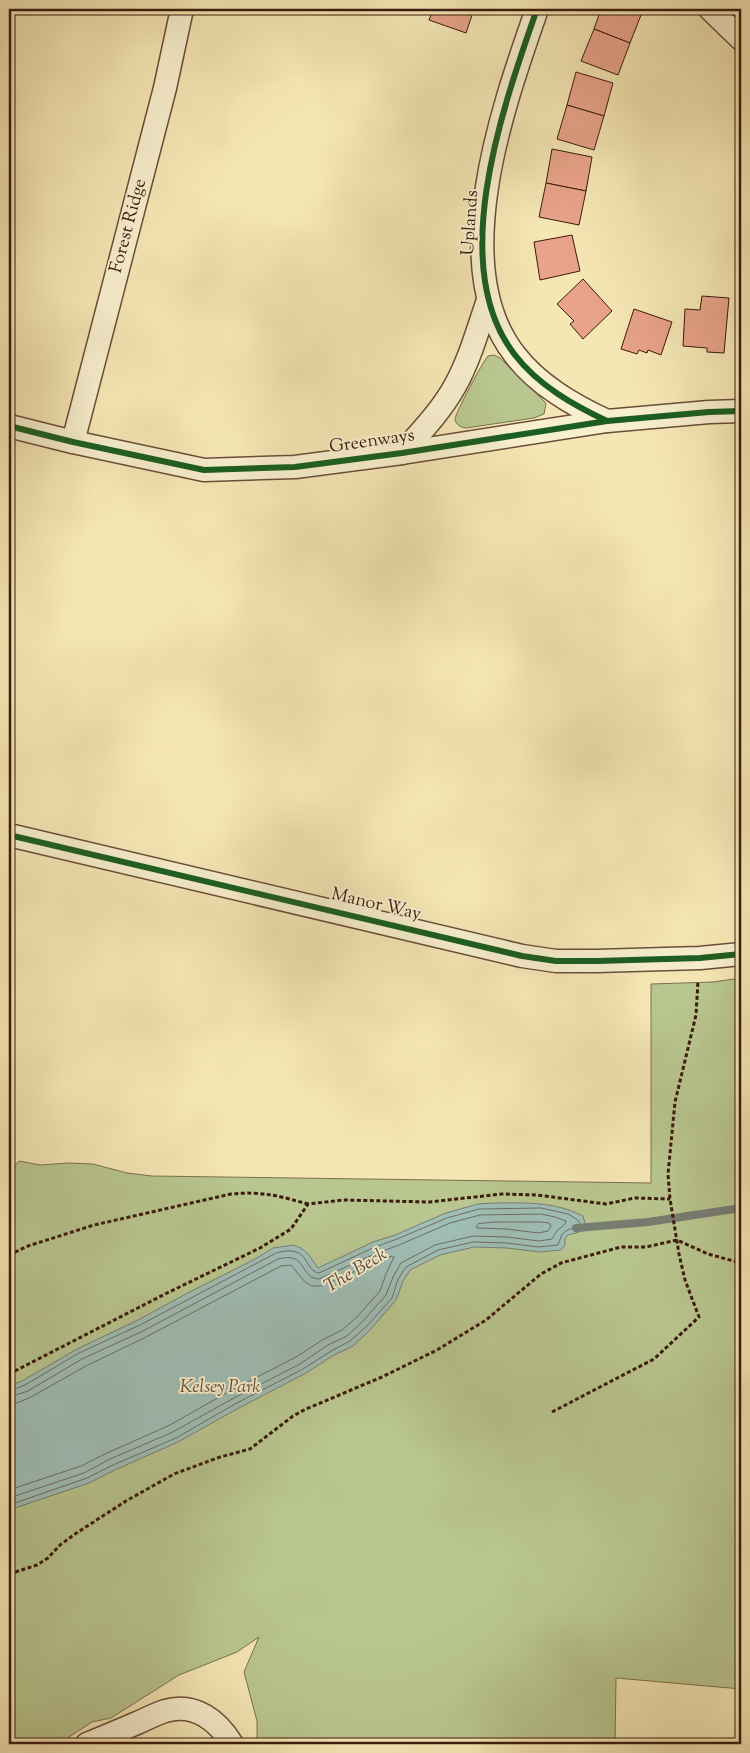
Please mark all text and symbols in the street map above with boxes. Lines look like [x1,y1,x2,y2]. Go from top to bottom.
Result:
street label: Forest Ridge [104,176,154,276]
street label: Uplands [456,189,486,257]
street label: Greenways [328,423,416,461]
street label: Manor Way [328,882,424,928]
water label: The Beck [319,1241,393,1300]
park label: Kelsey Park [180,1375,260,1401]

